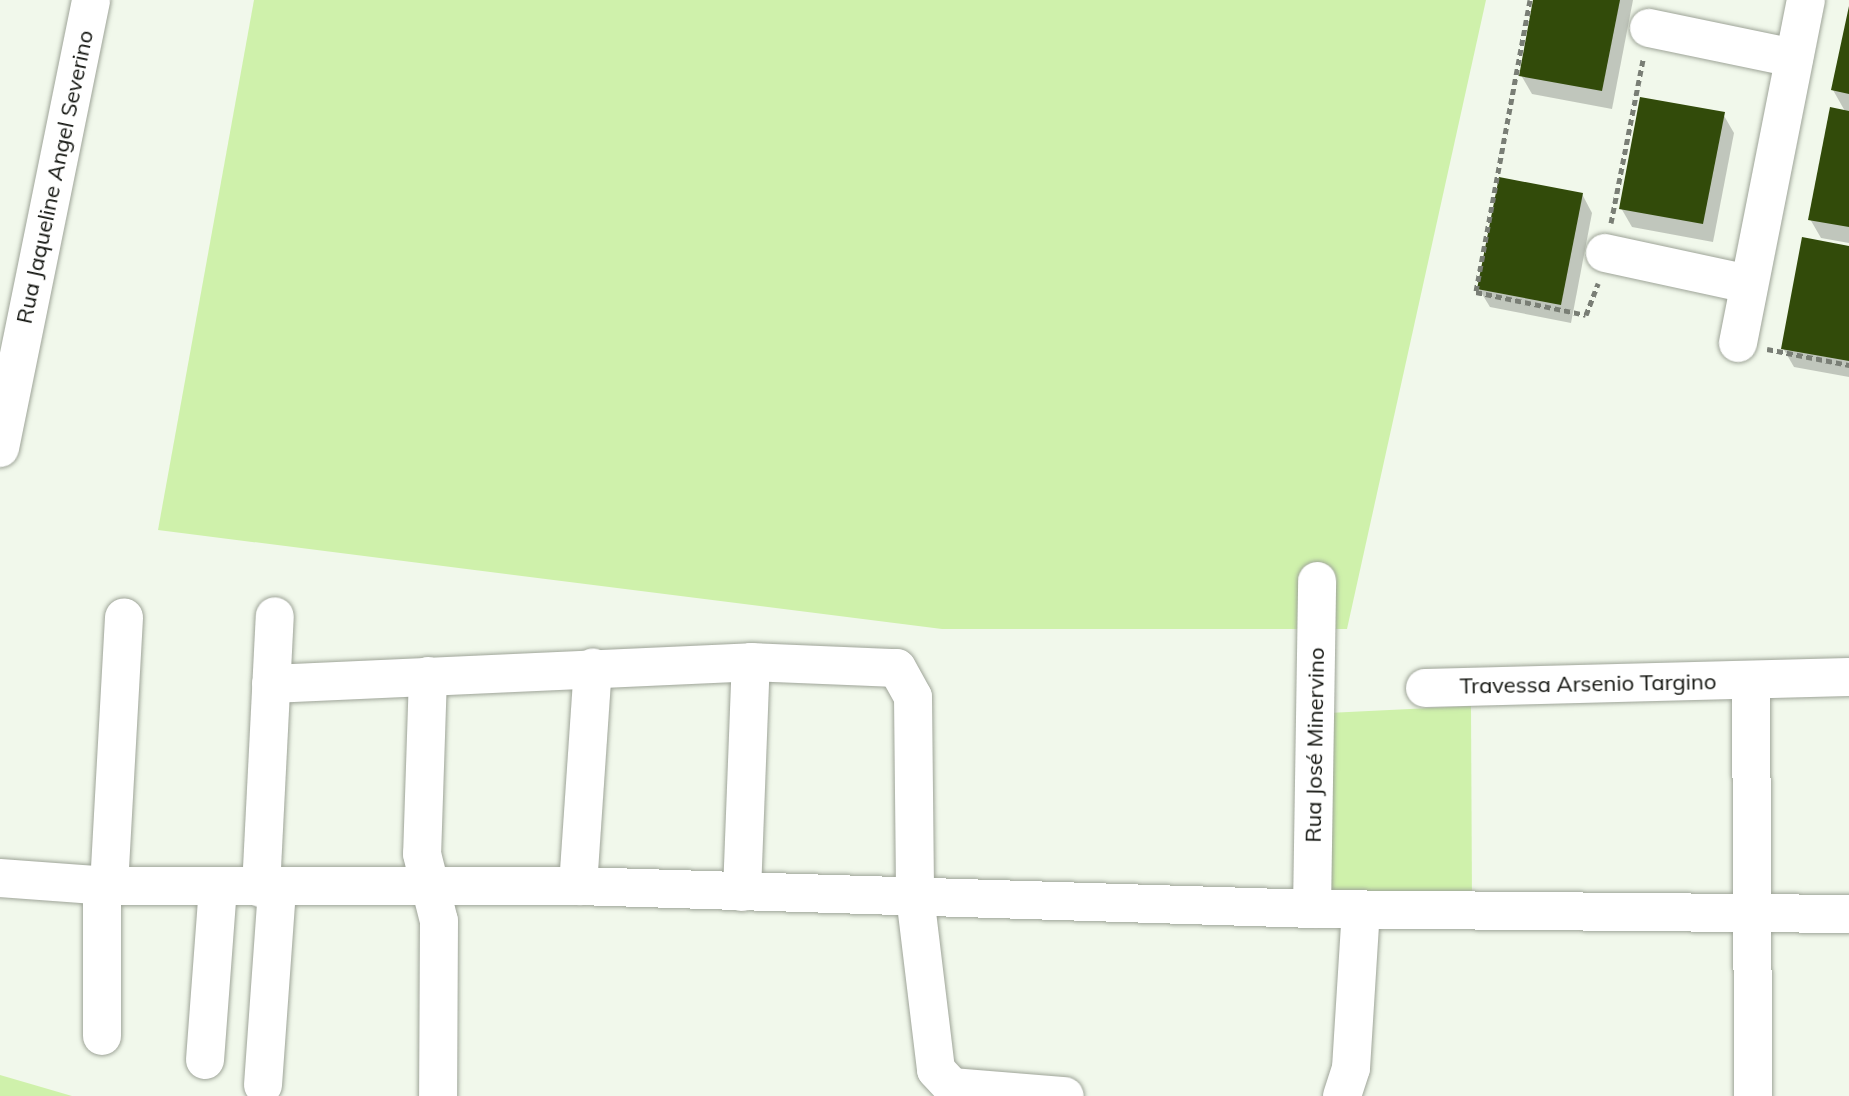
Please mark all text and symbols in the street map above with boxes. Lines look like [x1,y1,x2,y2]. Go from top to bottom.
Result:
street label: Rua Jaqueline Angel Severino [11,28,99,326]
street label: Rua José Minervino [1300,647,1330,843]
street label: Travessa Arsenio Targino [1459,669,1717,699]

